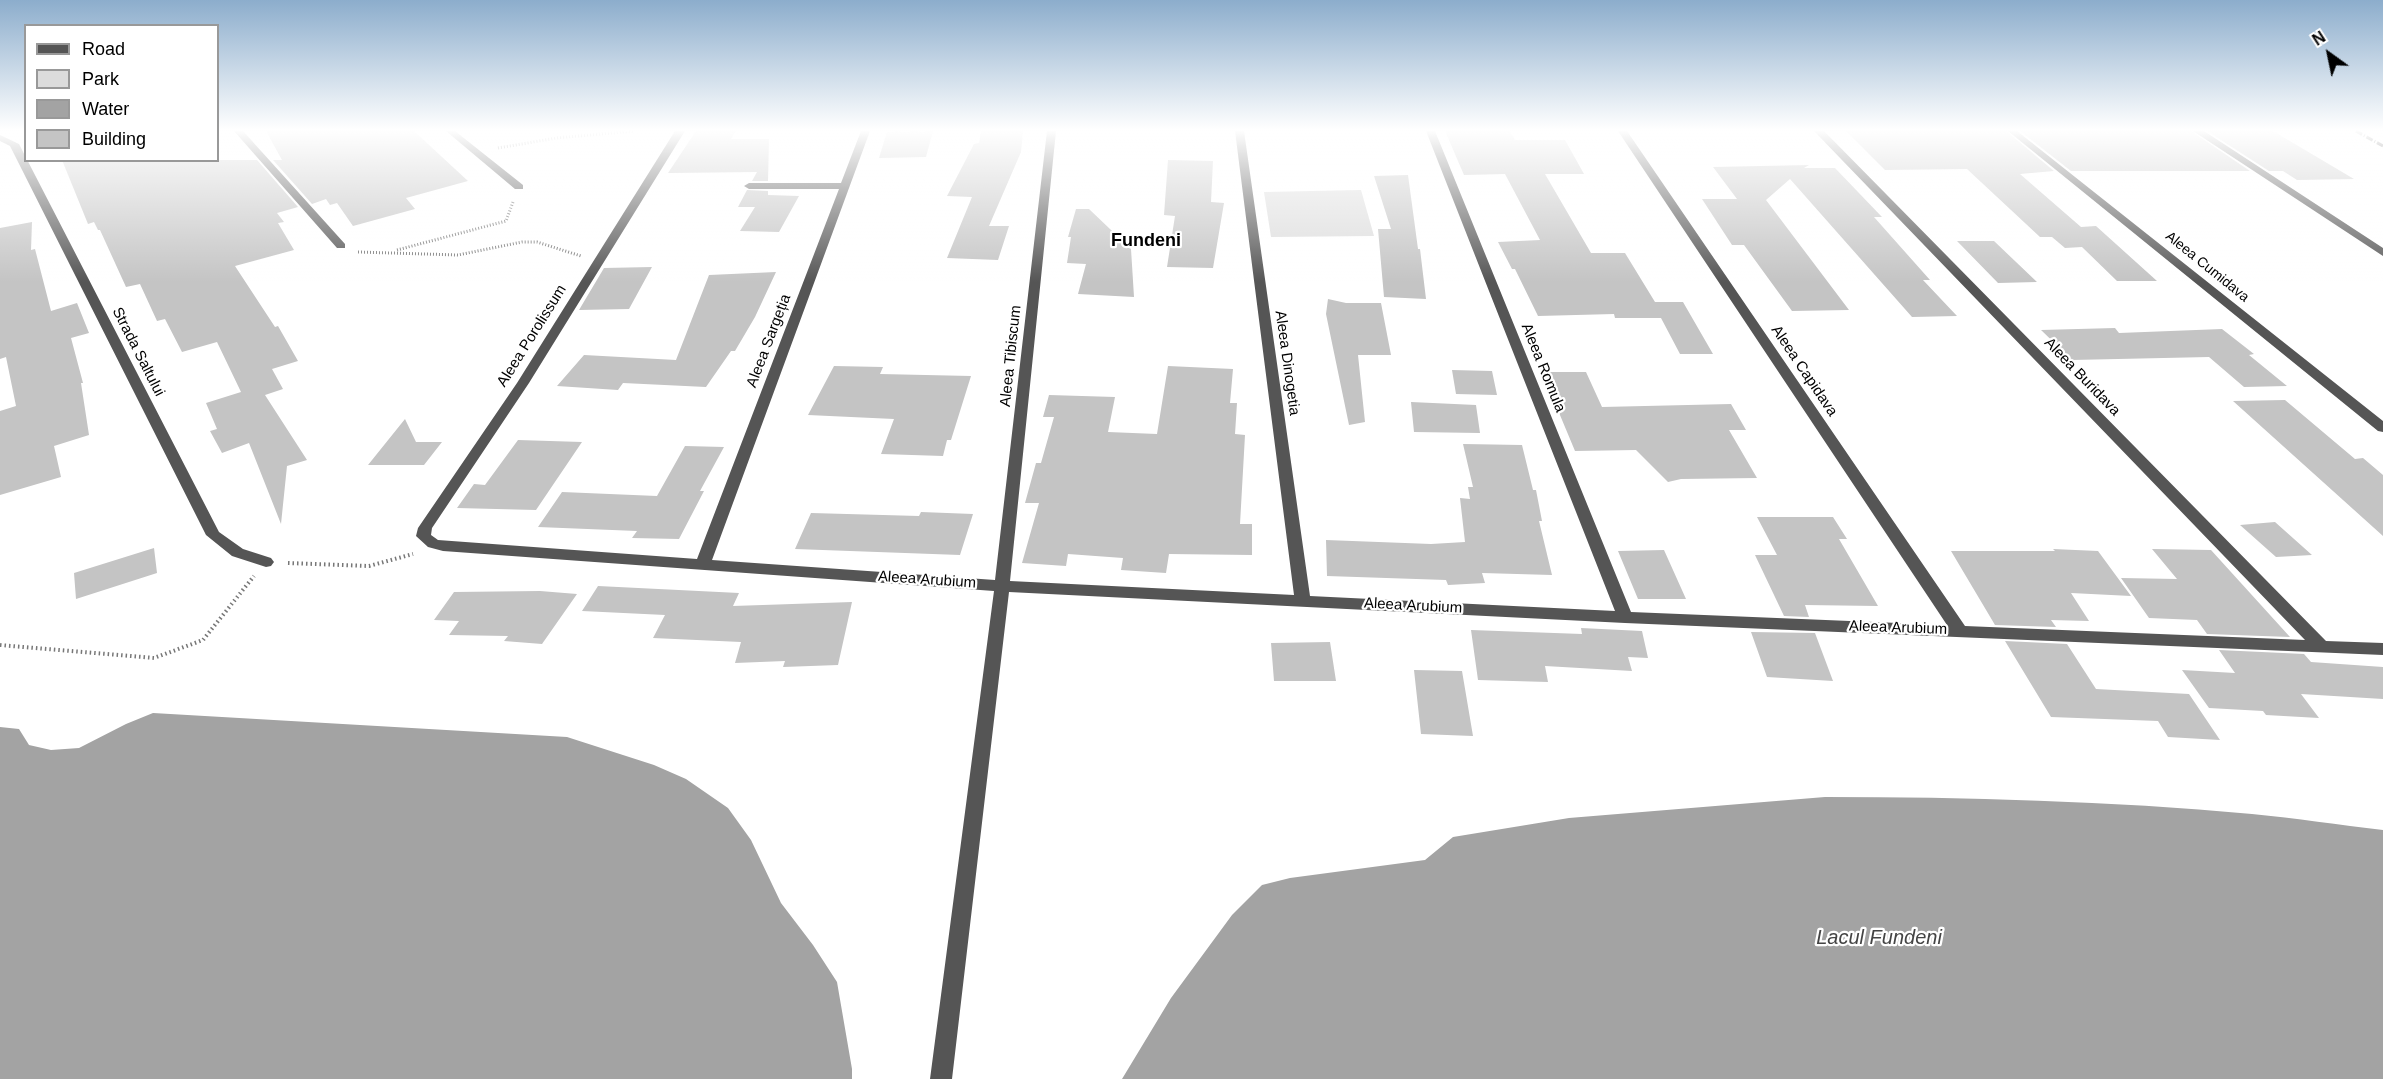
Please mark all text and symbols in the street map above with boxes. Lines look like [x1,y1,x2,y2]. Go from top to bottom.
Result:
legend [24,24,219,162]
north arrow [2299,24,2359,84]
text: N [2309,28,2328,49]
text: Road [82,39,125,59]
text: Park [82,69,119,89]
text: Water [82,99,129,119]
text: Building [82,129,146,149]
street label: Aleea Cumidava [2162,228,2252,306]
district label: Fundeni [1111,230,1181,252]
street label: Aleea Porolissum [493,282,571,390]
street label: Aleea Sargeția [743,292,795,390]
street label: Strada Saltului [108,304,168,400]
street label: Aleea Tibiscum [997,304,1025,408]
street label: Aleea Dinogetia [1271,309,1303,417]
street label: Aleea Romula [1517,321,1569,415]
street label: Aleea Capidava [1767,322,1841,420]
street label: Aleea Buridava [2040,334,2124,420]
street label: Aleea Arubium [877,568,977,592]
street label: Aleea Arubium [1363,594,1463,618]
street label: Aleea Arubium [1849,617,1947,639]
water label: Lacul Fundeni [1816,926,1942,950]

